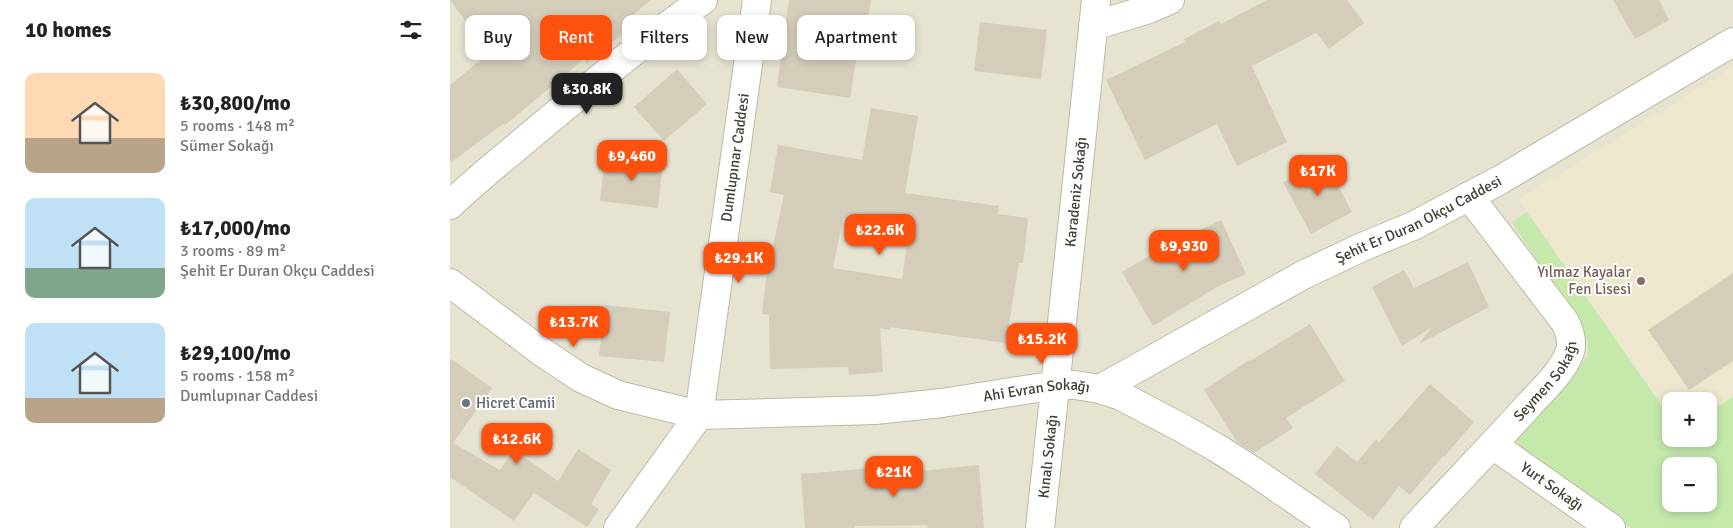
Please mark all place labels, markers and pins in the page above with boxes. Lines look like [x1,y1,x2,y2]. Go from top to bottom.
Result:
pin: ₺30.8K [546,72,628,115]
pin: ₺9,460 [591,140,673,182]
pin: ₺17K [1288,154,1348,197]
pin: ₺22.6K [839,214,921,256]
pin: ₺9,930 [1143,230,1225,272]
pin: ₺29.1K [698,242,780,284]
place label: Yılmaz Kayalar Fen Lisesi [1537,263,1631,298]
marker: Yılmaz Kayalar Fen Lisesi [1635,275,1647,287]
pin: ₺13.7K [533,306,615,348]
pin: ₺15.2K [1001,322,1083,365]
place label: Hicret Camii [476,394,555,412]
marker: Hicret Camii [460,397,472,409]
pin: ₺12.6K [476,422,558,465]
pin: ₺21K [864,456,924,498]

